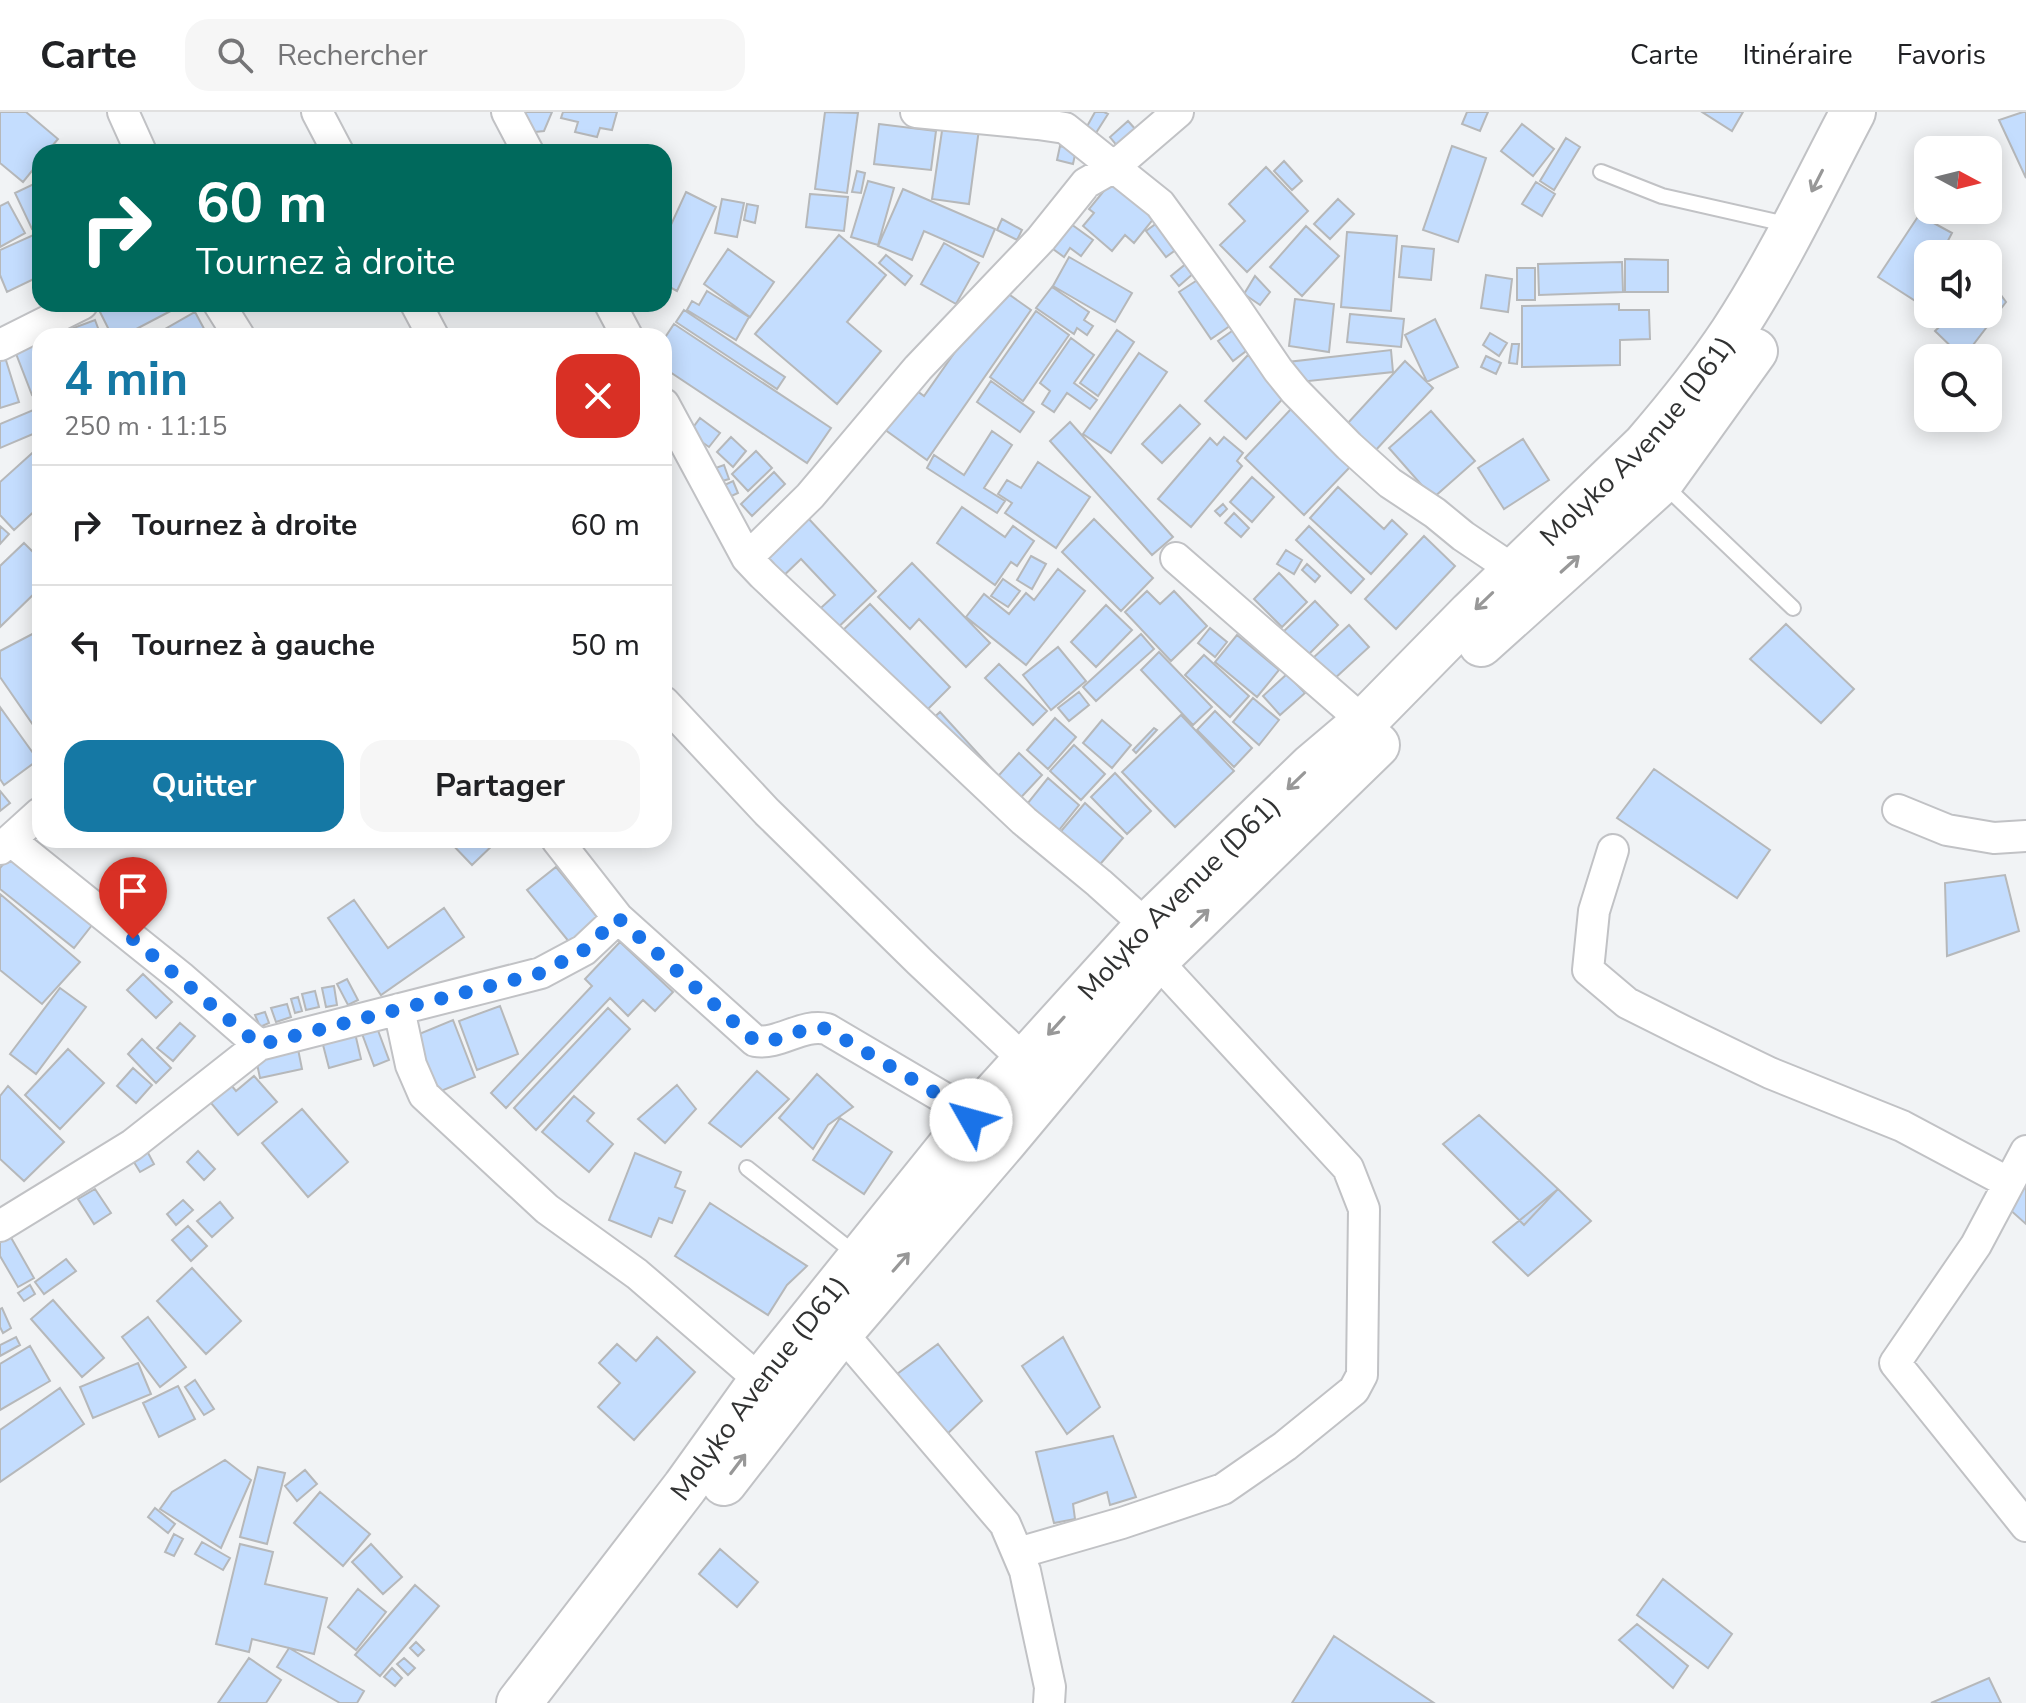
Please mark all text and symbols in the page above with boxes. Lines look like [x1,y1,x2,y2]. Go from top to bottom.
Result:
search box [185,19,745,91]
text: Carte [40,30,137,81]
icon: search [213,33,257,77]
text: Rechercher [277,35,428,76]
text: Carte [1630,36,1699,74]
text: Itinéraire [1743,36,1853,74]
text: Favoris [1897,36,1986,74]
north arrow [1914,136,2002,224]
map controls [1914,136,2002,432]
text: 60 m [196,165,327,242]
one-way arrow [1809,169,1824,193]
icon: right [64,176,168,280]
text: Tournez à droite [196,238,455,287]
button: sound [1914,240,2002,328]
street label: Molyko Avenue (D61) [1532,329,1743,555]
button: search [1914,344,2002,432]
text: 4 min [64,346,188,412]
button: close [556,354,640,438]
text: 250 m · 11:15 [64,409,227,444]
icon: right [64,503,108,547]
text: Tournez à droite [132,505,357,546]
text: 60 m [571,505,640,546]
one-way arrow [1559,555,1580,574]
one-way arrow [1475,591,1494,610]
icon: left [64,623,108,667]
text: Tournez à gauche [132,625,375,666]
text: 50 m [571,625,640,666]
button: Quitter [64,740,344,832]
button: Partager [360,740,640,832]
one-way arrow [1286,771,1306,790]
street label: Molyko Avenue (D61) [1070,788,1289,1009]
pin [99,857,167,939]
icon: arrive [111,869,155,913]
one-way arrow [1190,908,1210,927]
one-way arrow [1047,1016,1065,1036]
position arrow [929,1078,1013,1162]
one-way arrow [892,1252,910,1273]
street label: Molyko Avenue (D61) [662,1268,857,1509]
one-way arrow [729,1454,746,1475]

